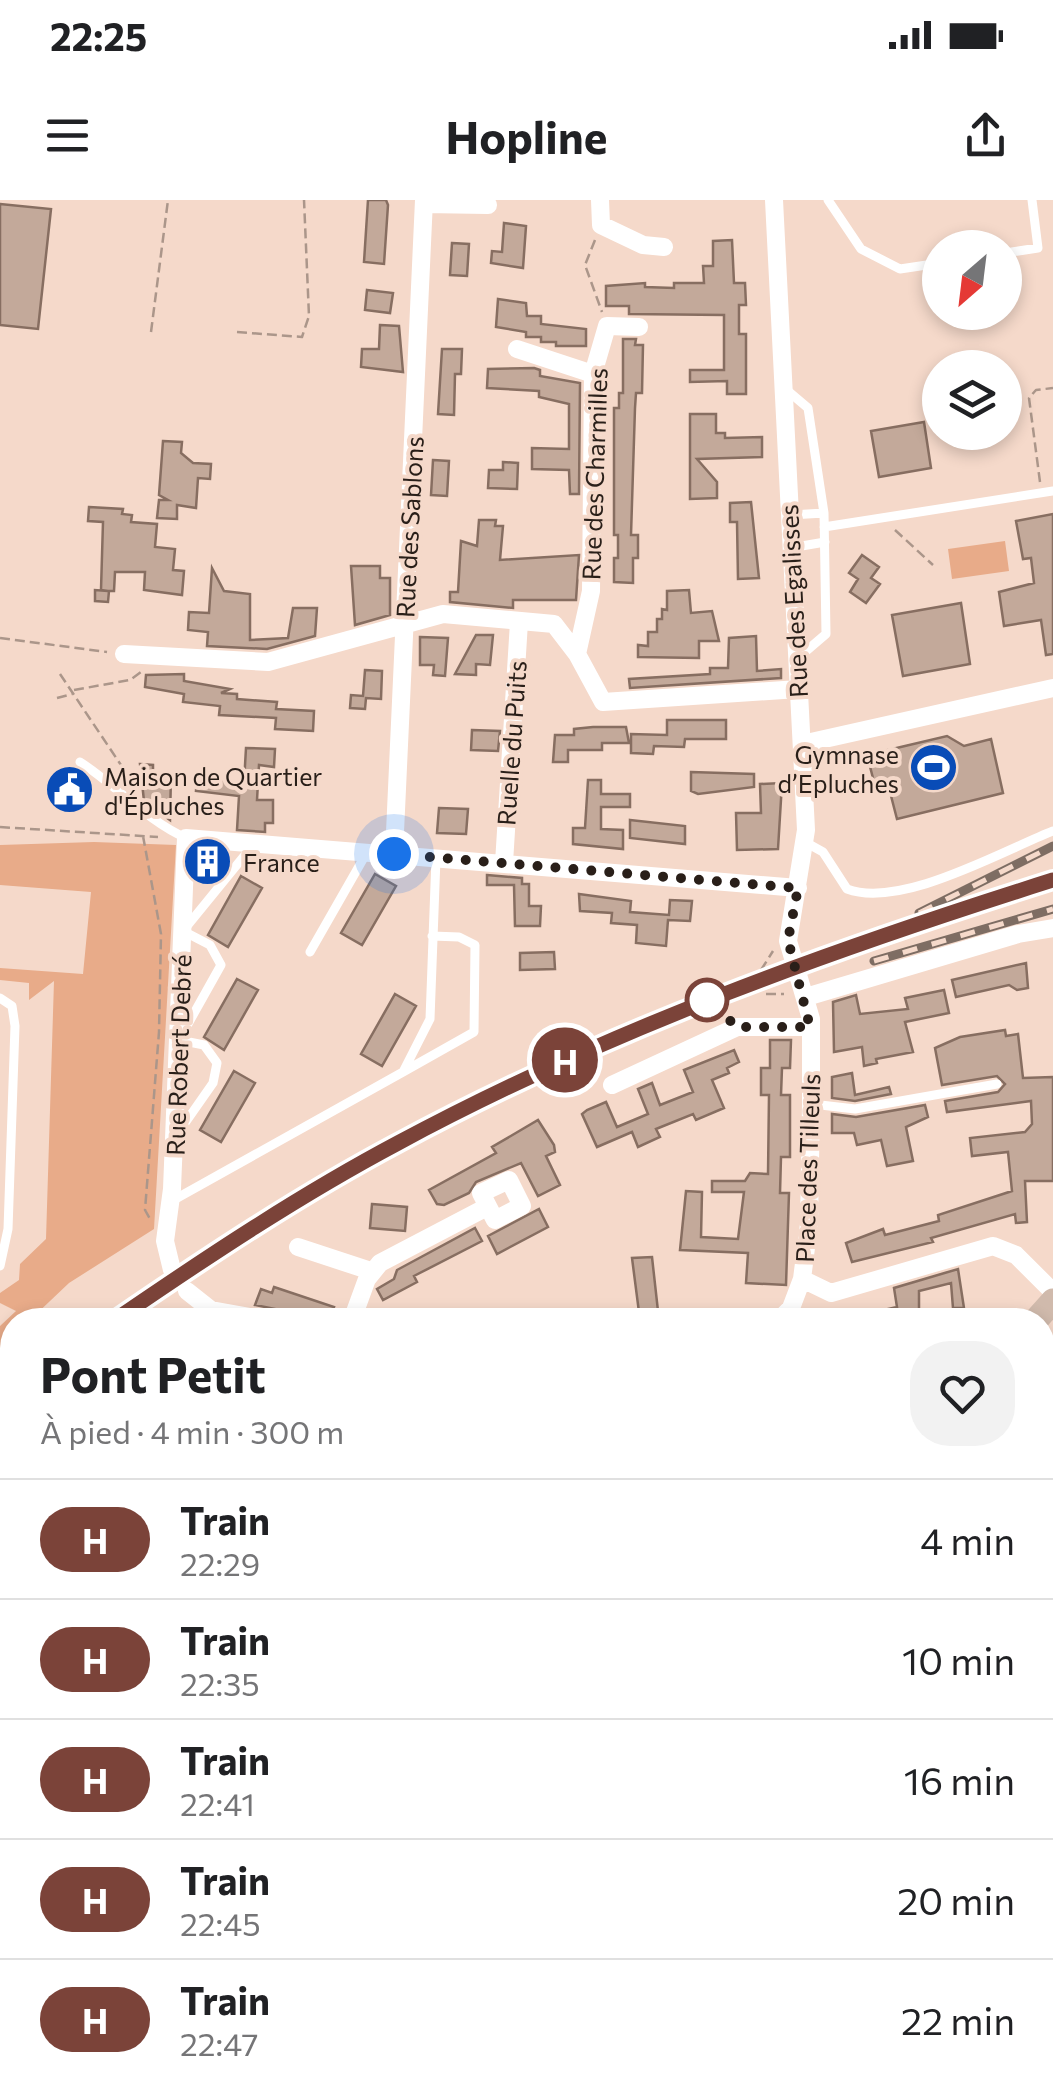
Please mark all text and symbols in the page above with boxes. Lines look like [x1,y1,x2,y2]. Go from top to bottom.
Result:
text: 22:25 [50,12,147,59]
icon: menu [40,108,95,163]
text: Hopline [446,108,607,163]
icon: share [958,108,1013,163]
north arrow [922,230,1022,330]
map controls [922,230,1022,450]
button: layers [922,350,1022,450]
street label: Rue des Charmilles [575,367,613,581]
street label: Rue des Sablons [389,435,429,619]
street label: Rue des Egalisses [773,504,813,698]
street label: Ruelle du Puits [490,659,532,827]
place label: Gymnase d’Epluches [778,739,899,798]
sports icon: Gymnase d’Epluches [908,742,960,794]
place label: Maison de Quartier d'Épluches [104,761,322,820]
public building icon: Maison de Quartier d'Épluches [43,764,95,816]
your location [369,829,419,879]
building icon: France [182,836,234,888]
place label: France [243,847,320,877]
street label: Rue Robert Debré [159,954,197,1156]
unlabelled marker [686,979,728,1021]
line badge: H [532,1028,598,1092]
text: H [552,1039,578,1082]
street label: Place des Tilleuls [789,1073,825,1263]
button: heart [910,1341,1015,1446]
text: Pont Petit [40,1344,266,1403]
text: À pied · 4 min · 300 m [40,1411,344,1451]
text: Train [180,1496,270,1543]
text: 4 min [920,1516,1015,1563]
text: H [82,1518,108,1561]
text: 22:29 [180,1543,260,1583]
text: Train [180,1616,270,1663]
text: 10 min [902,1636,1015,1683]
text: H [82,1638,108,1681]
text: 22:35 [180,1663,260,1703]
text: Train [180,1736,270,1783]
text: 16 min [904,1756,1015,1803]
text: H [82,1758,108,1801]
text: 22:41 [180,1783,255,1823]
text: Train [180,1856,270,1903]
text: 20 min [897,1876,1015,1923]
text: H [82,1878,108,1921]
text: 22:45 [180,1903,261,1943]
text: Train [180,1976,270,2023]
text: 22 min [901,1996,1015,2043]
text: H [82,1998,108,2041]
text: 22:47 [180,2023,259,2063]

